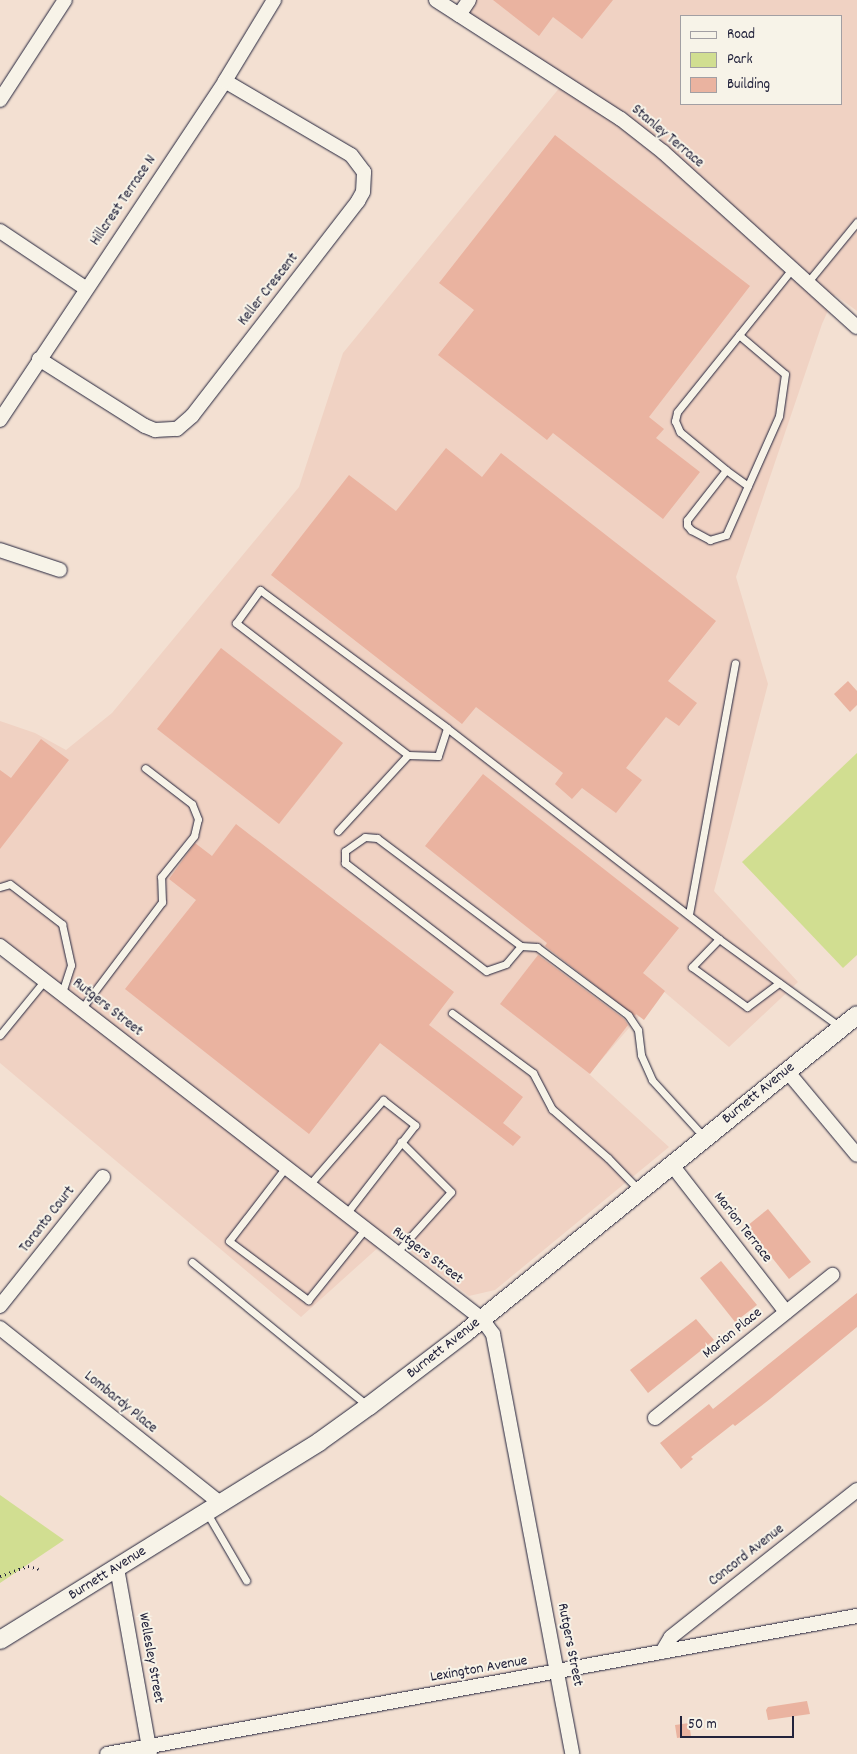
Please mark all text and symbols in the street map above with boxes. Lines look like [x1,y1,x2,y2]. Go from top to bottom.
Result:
legend [680,15,842,105]
text: Road [727,24,755,46]
text: Park [727,49,753,71]
text: Building [727,74,770,96]
street label: Stanley Terrace [627,101,707,173]
street label: Hillcrest Terrace N [87,152,161,250]
street label: Keller Crescent [235,250,303,330]
street label: Rutgers Street [68,975,146,1041]
street label: Burnett Avenue [719,1059,799,1129]
street label: Taranto Court [16,1183,80,1257]
street label: Marion Terrace [709,1189,775,1267]
street label: Rutgers Street [388,1223,466,1289]
street label: Marion Place [700,1305,766,1363]
street label: Burnett Avenue [404,1315,484,1383]
street label: Lombardy Place [80,1368,160,1438]
street label: Concord Avenue [706,1521,788,1591]
street label: Burnett Avenue [66,1543,150,1605]
street label: Rutgers Street [552,1602,586,1688]
street label: Wellesley Street [133,1611,167,1705]
street label: Lexington Avenue [429,1653,529,1687]
scale bar [682,1706,796,1738]
text: 50 m [688,1714,717,1736]

